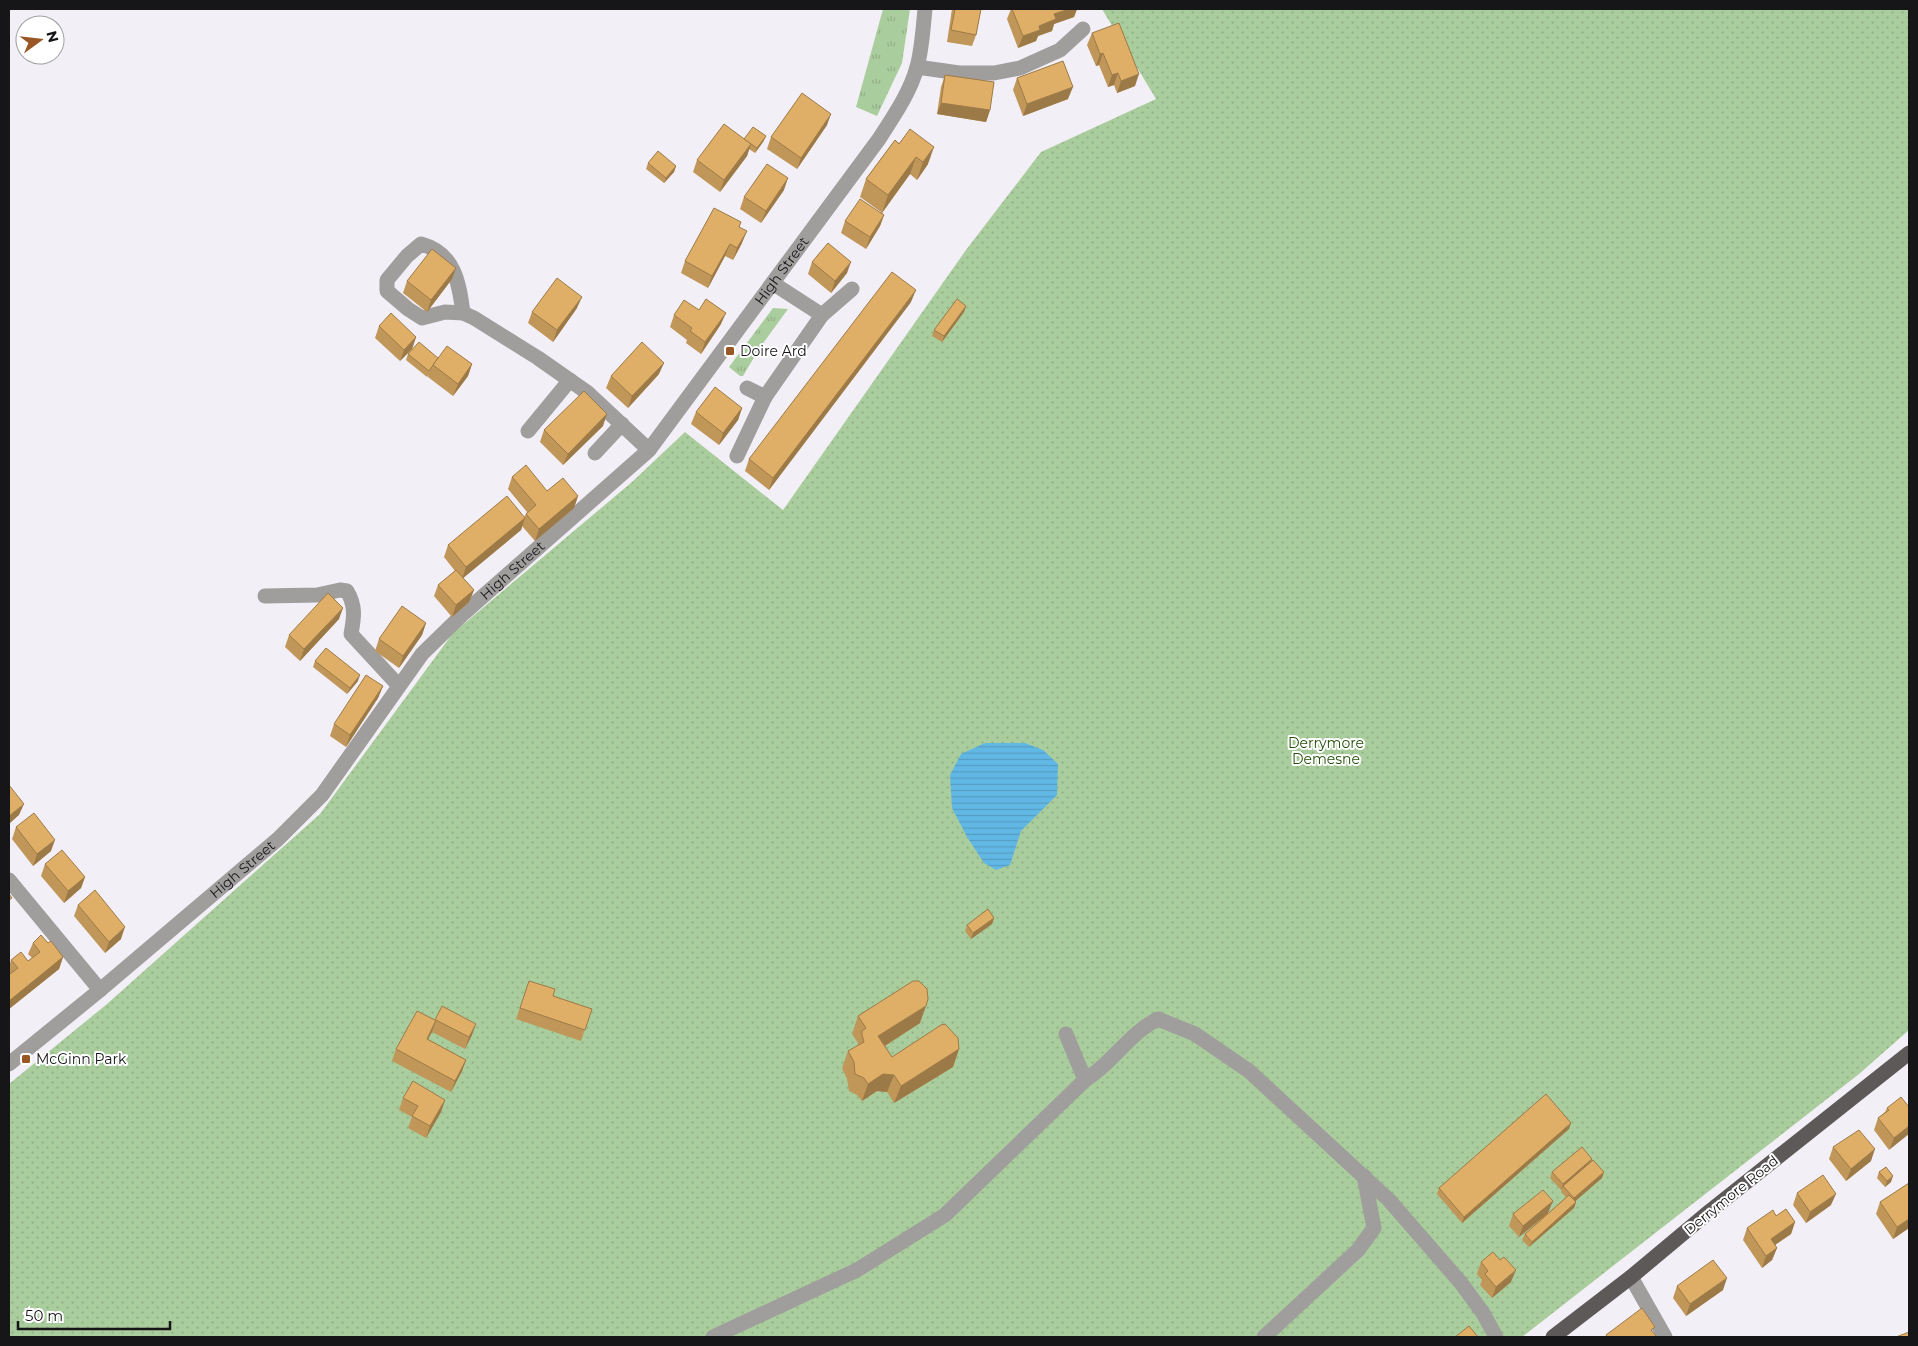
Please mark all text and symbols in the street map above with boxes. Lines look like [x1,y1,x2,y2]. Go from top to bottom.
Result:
north arrow [15,15,65,65]
text: N [42,29,63,44]
street label: High Street [750,233,813,308]
place label: Doire Ard [740,342,807,360]
marker: Doire Ard [724,345,736,357]
street label: High Street [476,537,549,604]
park label: Derrymore Demesne [1288,734,1364,768]
street label: High Street [206,836,279,902]
place label: McGinn Park [36,1050,127,1068]
marker: McGinn Park [20,1053,32,1065]
street label: Derrymore Road [1680,1151,1782,1239]
scale bar [18,1298,170,1330]
text: 50 m [25,1306,63,1325]

